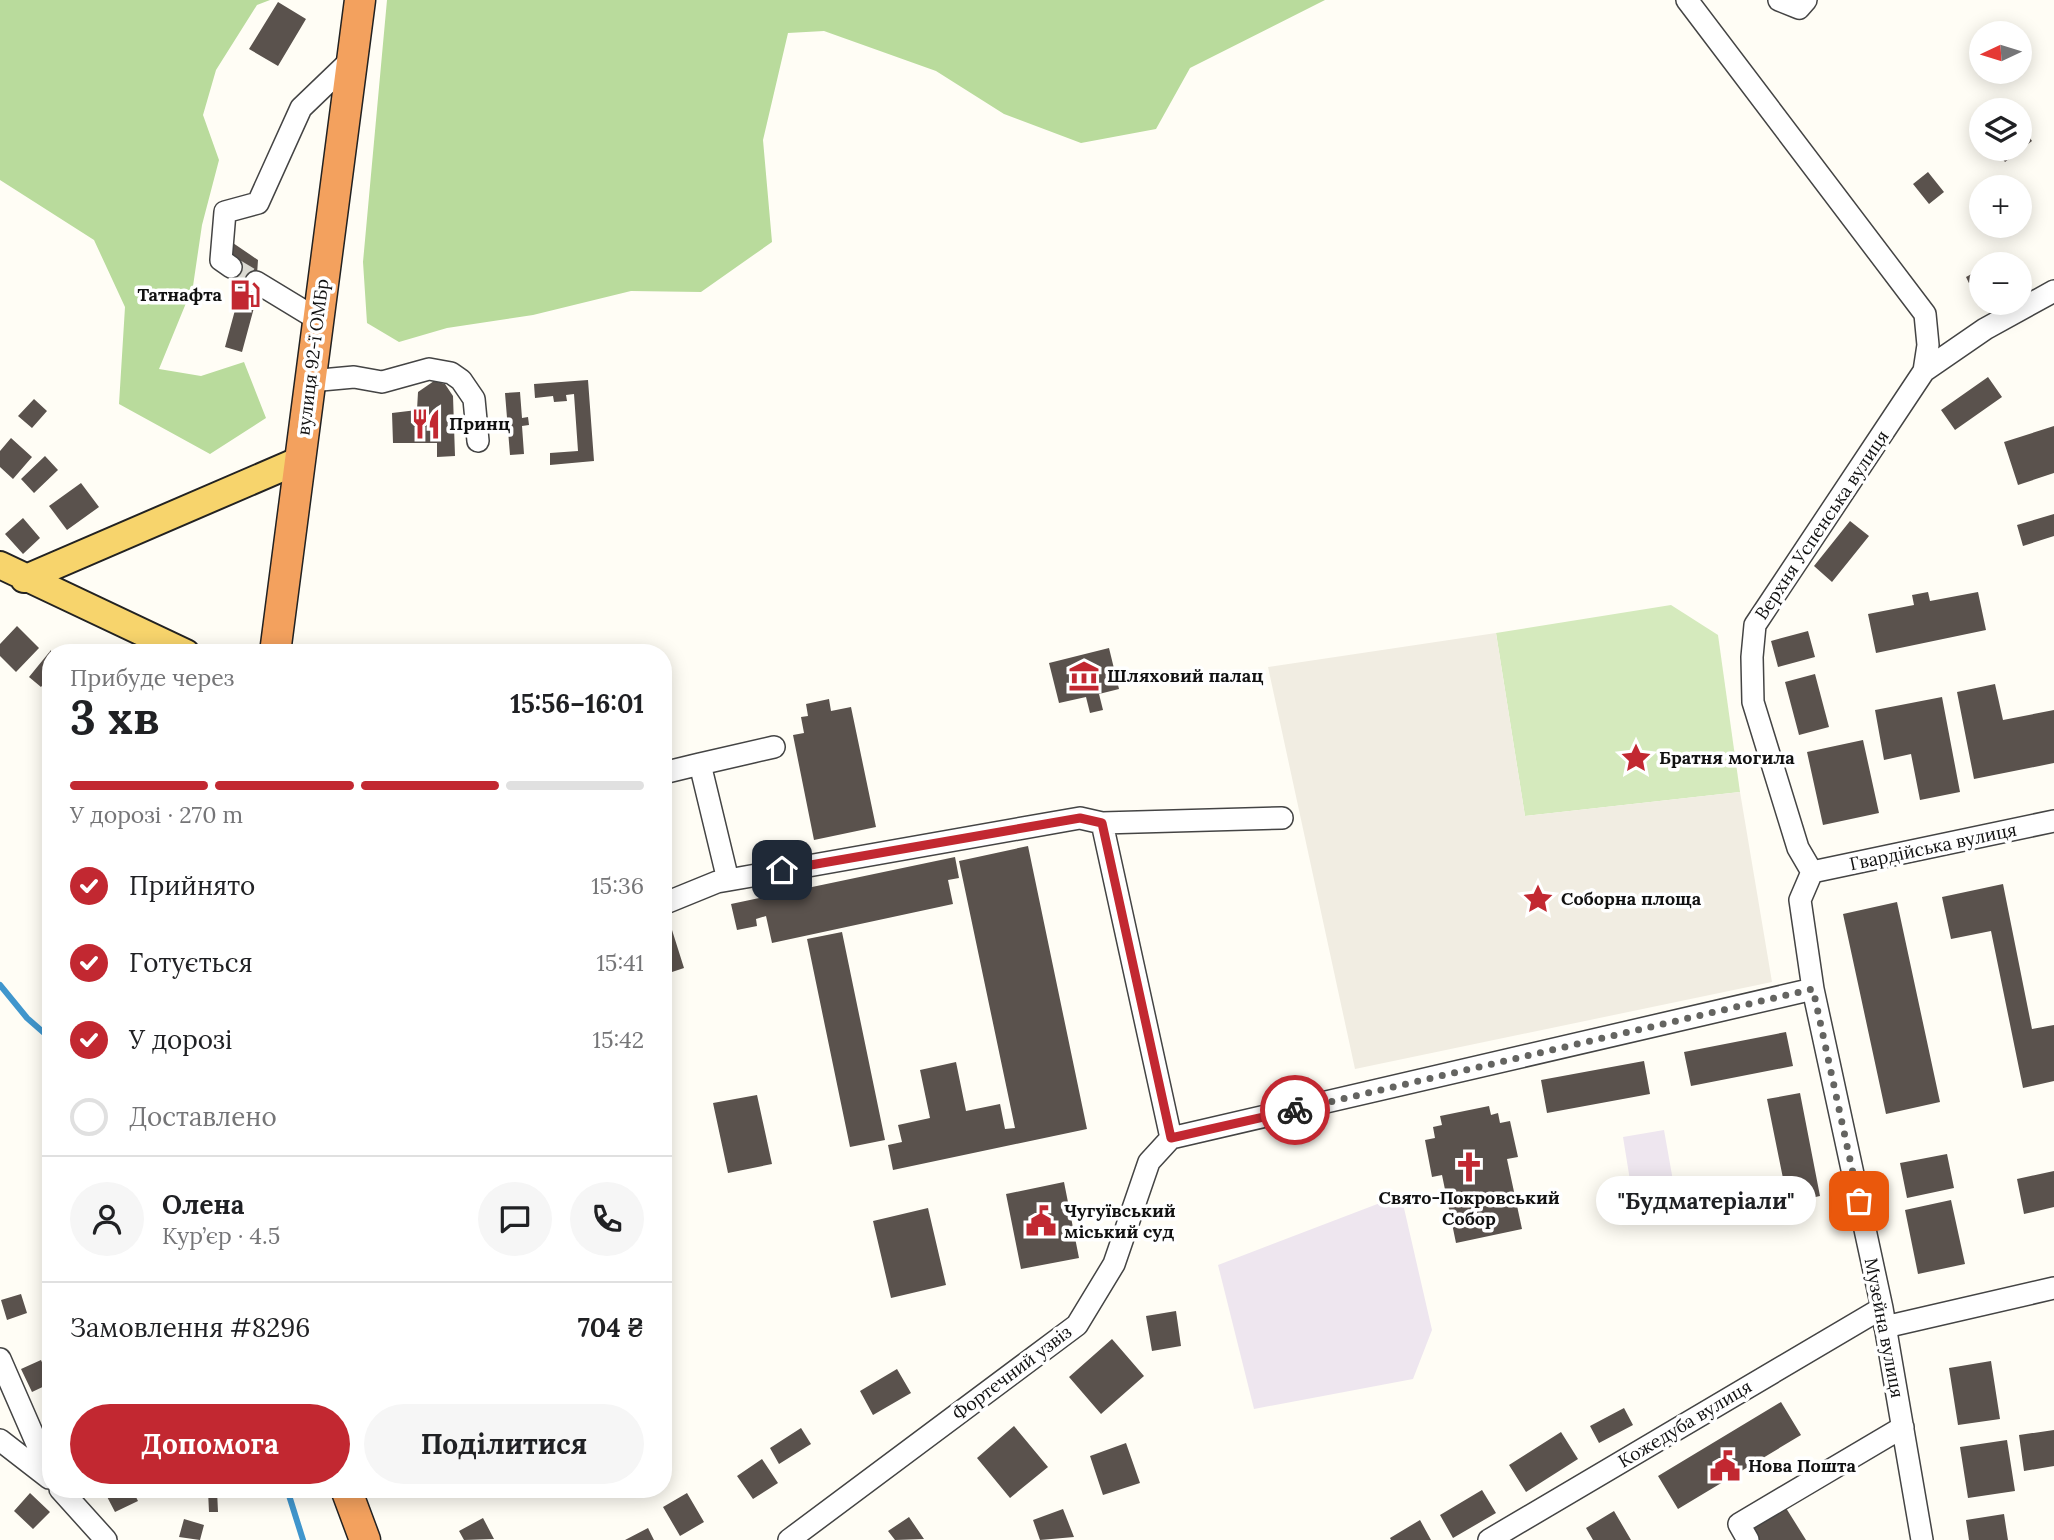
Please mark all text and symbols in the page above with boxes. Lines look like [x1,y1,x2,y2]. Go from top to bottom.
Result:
north arrow [1969,21,2032,84]
map controls [1969,21,2032,315]
button: layers [1969,98,2032,161]
button: + [1969,175,2032,238]
button: − [1969,252,2032,315]
street label: вулиця 92-ї ОМБр [291,277,334,436]
fuel station icon: Татнафта [228,278,262,312]
place label: Татнафта [137,283,223,306]
restaurant icon: Принц [409,407,443,441]
place label: Принц [449,412,510,435]
street label: Верхня Успенська вулиця [1750,426,1894,624]
museum icon: Шляховий палац [1067,659,1101,693]
text: Прибуде через [70,663,234,692]
place label: Шляховий палац [1107,664,1264,687]
text: 15:56–16:01 [510,687,644,720]
text: 3 хв [70,688,160,747]
place icon: Братня могила [1619,741,1653,775]
place label: Братня могила [1659,746,1795,769]
text: У дорозі · 270 m [70,800,243,829]
street label: Гвардійська вулиця [1847,818,2019,875]
pin [752,840,812,900]
icon: home [763,851,801,889]
icon: check [70,867,108,905]
text: Прийнято [129,869,255,902]
text: 15:36 [591,871,644,900]
place icon: Соборна площа [1521,882,1555,916]
place label: Соборна площа [1561,887,1702,910]
icon: check [70,944,108,982]
text: Готується [129,946,253,979]
text: 15:41 [597,948,644,977]
icon: check [70,1021,108,1059]
text: У дорозі [129,1023,232,1056]
text: 15:42 [593,1025,644,1054]
courier [1260,1075,1330,1145]
icon: bike [1276,1091,1314,1129]
text: Доставлено [129,1100,277,1133]
church icon: Свято-Покровський Собор [1452,1150,1486,1184]
pin [1829,1171,1889,1231]
callout: "Будматеріали" [1596,1176,1817,1226]
button: person [70,1182,144,1256]
button: chat [478,1182,552,1256]
button: phone [570,1182,644,1256]
icon: bag [1840,1182,1878,1220]
place label: Свято-Покровський Собор [1378,1186,1560,1230]
text: "Будматеріали" [1617,1186,1795,1215]
text: Олена [162,1188,244,1221]
place label: Чугуївський міський суд [1064,1199,1176,1243]
public building icon: Чугуївський міський суд [1024,1204,1058,1238]
text: Кур’єр · 4.5 [162,1221,280,1250]
street label: Музейна вулиця [1860,1256,1909,1400]
text: Замовлення #8296 [70,1311,310,1344]
text: 704 ₴ [578,1311,644,1344]
street label: Фортечний узвіз [947,1320,1076,1425]
street label: Кожедуба вулиця [1614,1375,1756,1473]
button: Допомога [70,1404,350,1484]
button: Поділитися [364,1404,644,1484]
public building icon: Нова Пошта [1708,1449,1742,1483]
place label: Нова Пошта [1748,1454,1856,1477]

